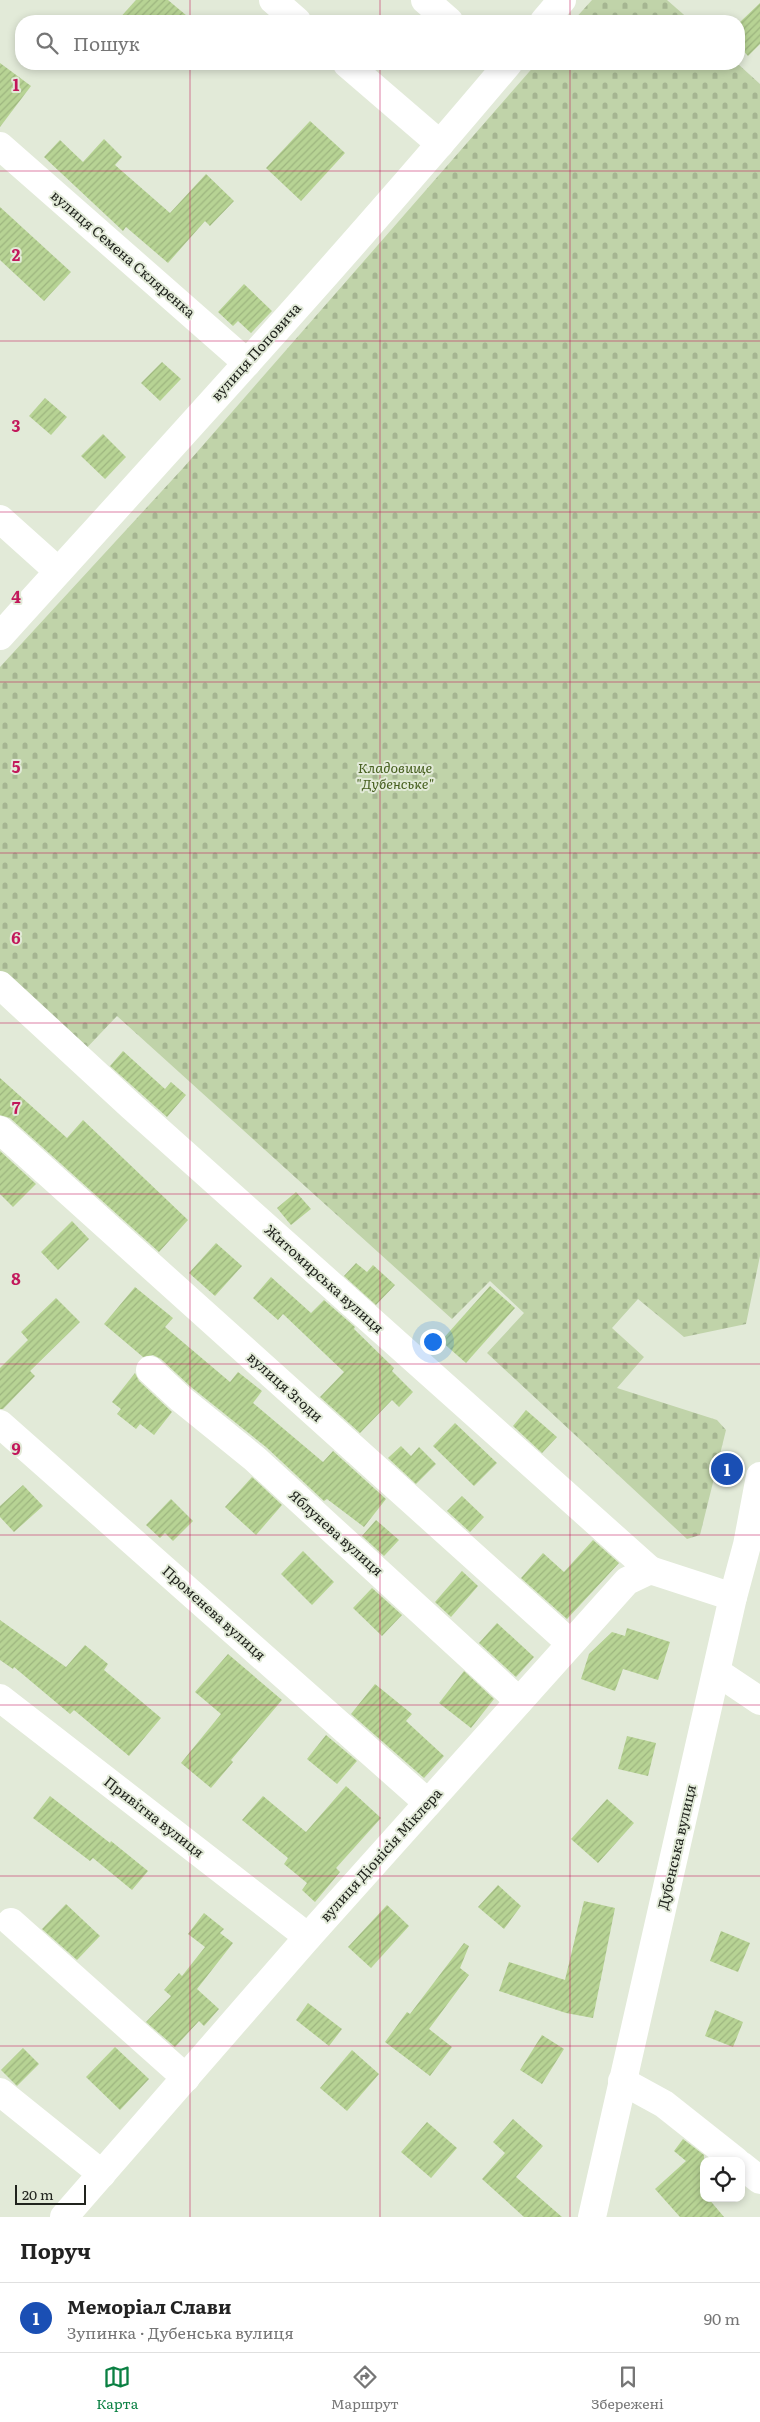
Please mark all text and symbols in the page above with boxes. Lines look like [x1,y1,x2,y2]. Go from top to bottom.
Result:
search box [15,15,745,70]
icon: search [33,29,61,57]
text: Пошук [73,29,140,57]
text: 1 [13,72,20,96]
street label: вулиця Семена Скляренка [47,185,201,322]
text: 2 [12,242,21,266]
street label: вулиця Поповича [206,298,305,405]
text: 3 [12,413,21,437]
text: 4 [11,584,21,608]
text: 5 [12,754,21,778]
park label: Кладовище "Дубенське" [356,757,434,793]
text: 6 [11,925,21,949]
text: 7 [12,1095,21,1119]
street label: Житомирська вулиця [261,1219,389,1337]
text: 8 [11,1266,21,1290]
your location [420,1329,446,1355]
street label: вулиця Згоди [244,1347,328,1426]
text: 9 [11,1436,21,1460]
pin: 1 [711,1450,743,1488]
street label: Яблунева вулиця [285,1485,388,1580]
street label: Променева вулиця [159,1560,271,1664]
street label: Привітна вулиця [100,1771,209,1862]
street label: Дубенська вулиця [652,1782,700,1911]
street label: вулиця Діонісія Міклера [315,1783,446,1926]
map controls [700,2157,745,2202]
button: locate [700,2157,745,2202]
scale bar [15,2182,86,2205]
text: 20 m [22,2184,54,2204]
text: Поруч [20,2234,91,2265]
text: Меморіал Слави [67,2292,231,2320]
text: 1 [33,2306,39,2330]
text: 90 m [704,2306,740,2330]
text: Зупинка · Дубенська вулиця [67,2320,294,2344]
tab: Карта [96,2363,138,2413]
tab: Маршрут [331,2363,399,2413]
tab: Збережені [591,2363,664,2413]

